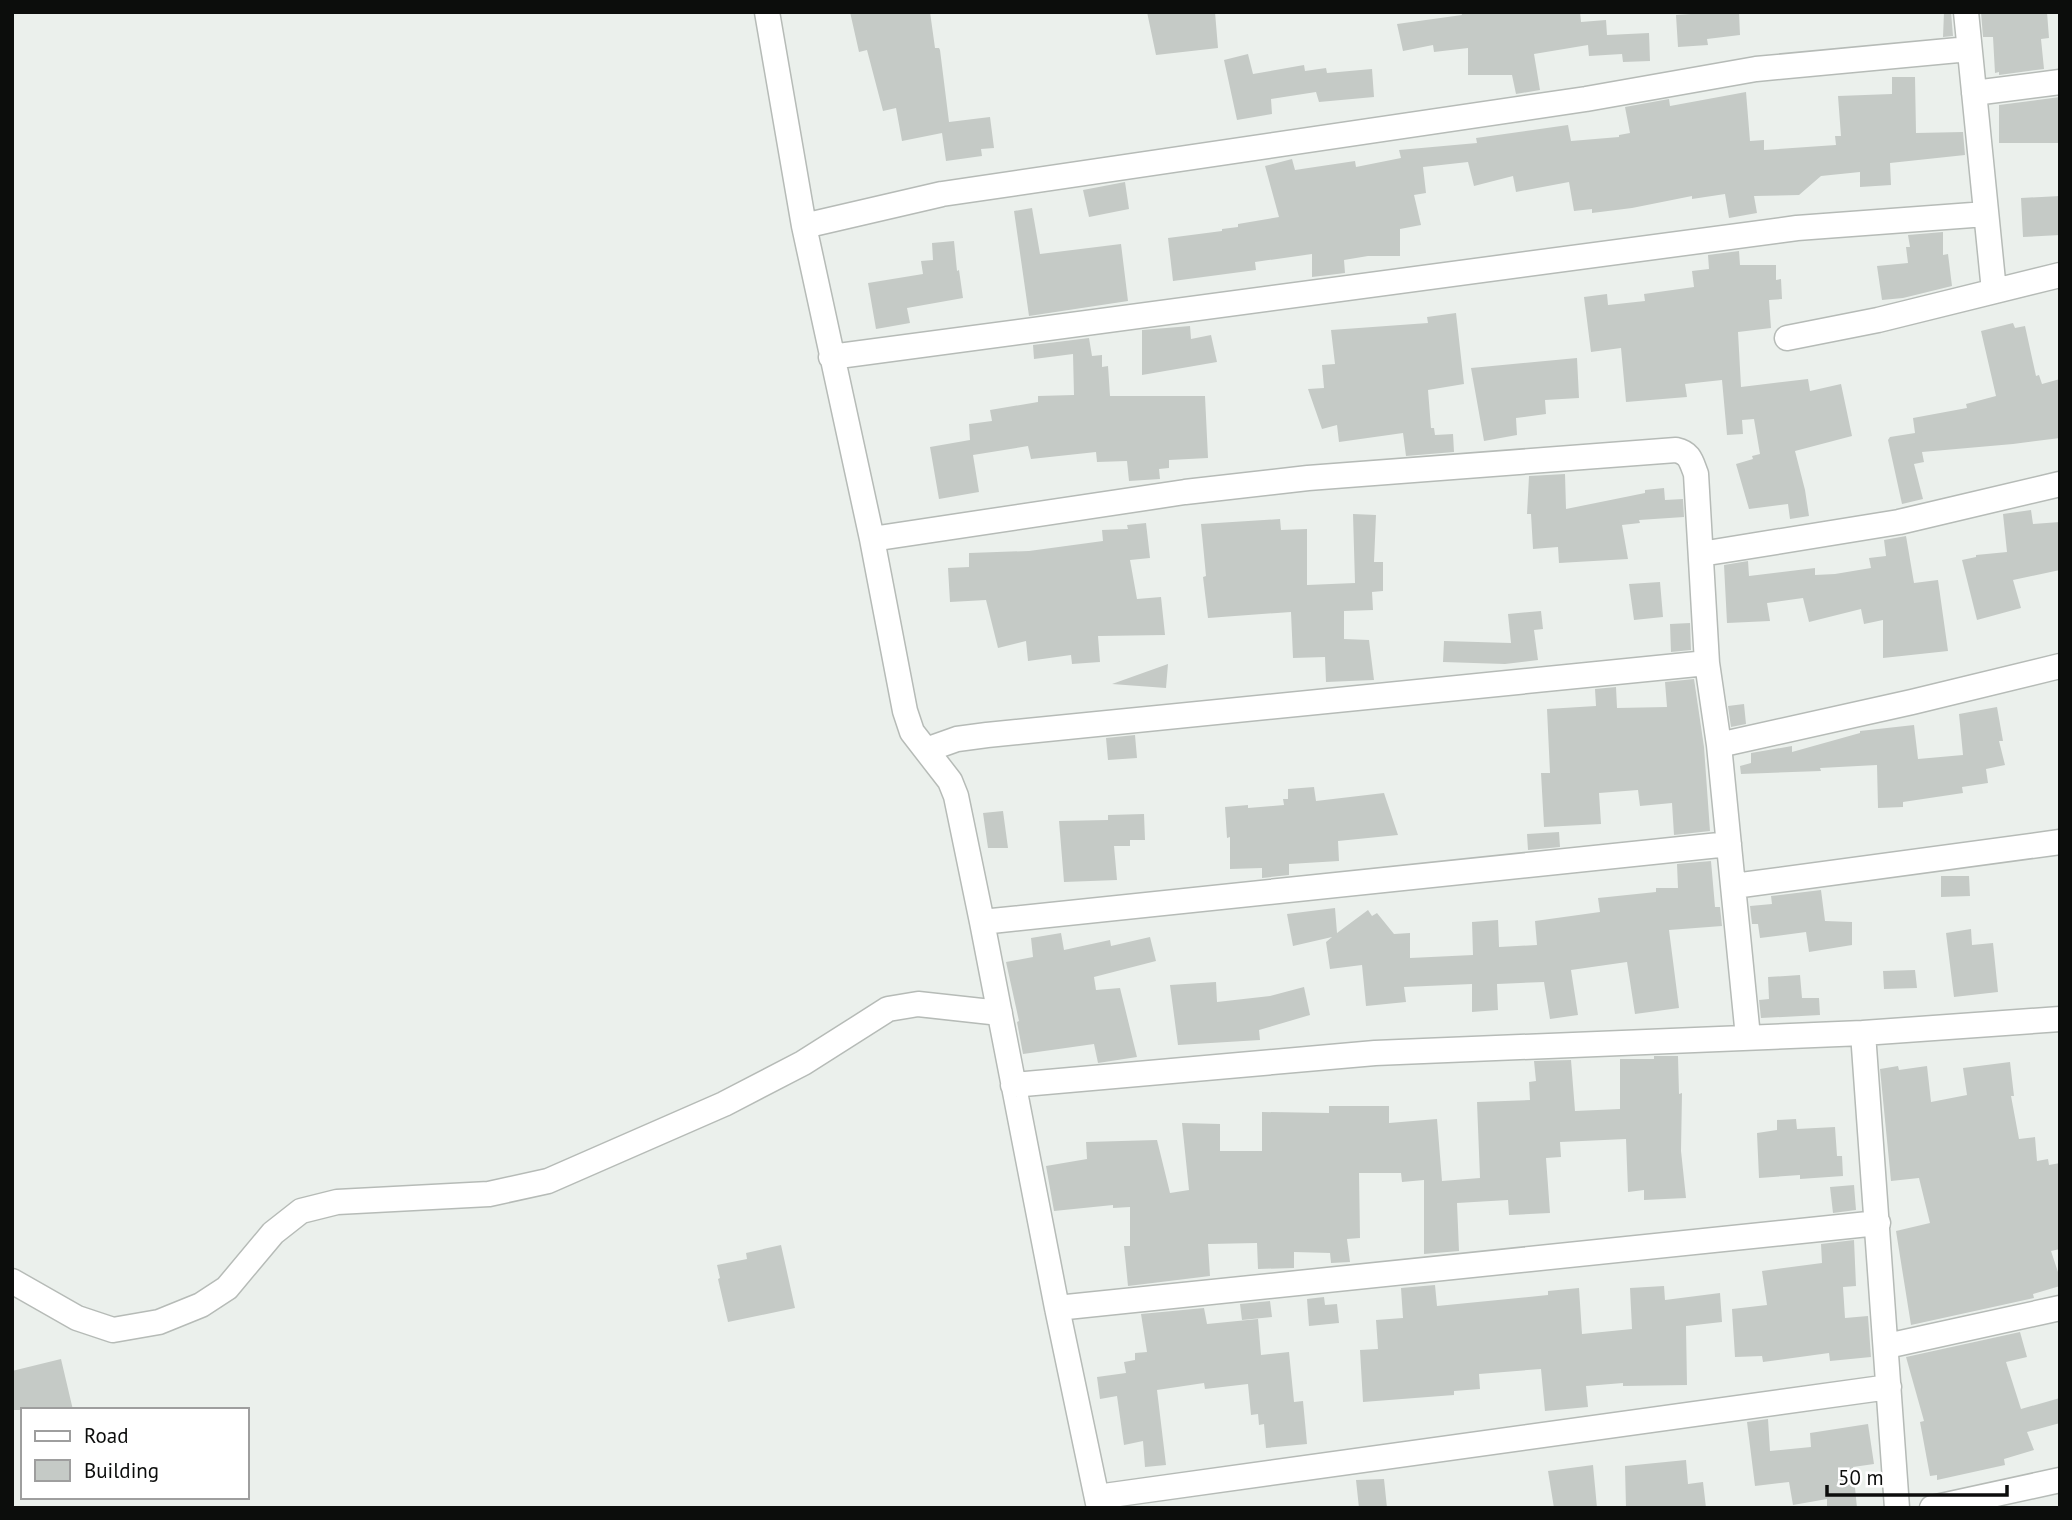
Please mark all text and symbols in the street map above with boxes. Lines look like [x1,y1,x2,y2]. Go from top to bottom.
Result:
legend [21,1408,248,1499]
text: Road [84,1422,128,1449]
scale bar [1827,1454,2007,1498]
text: Building [84,1457,159,1484]
text: 50 m [1838,1464,1884,1491]

